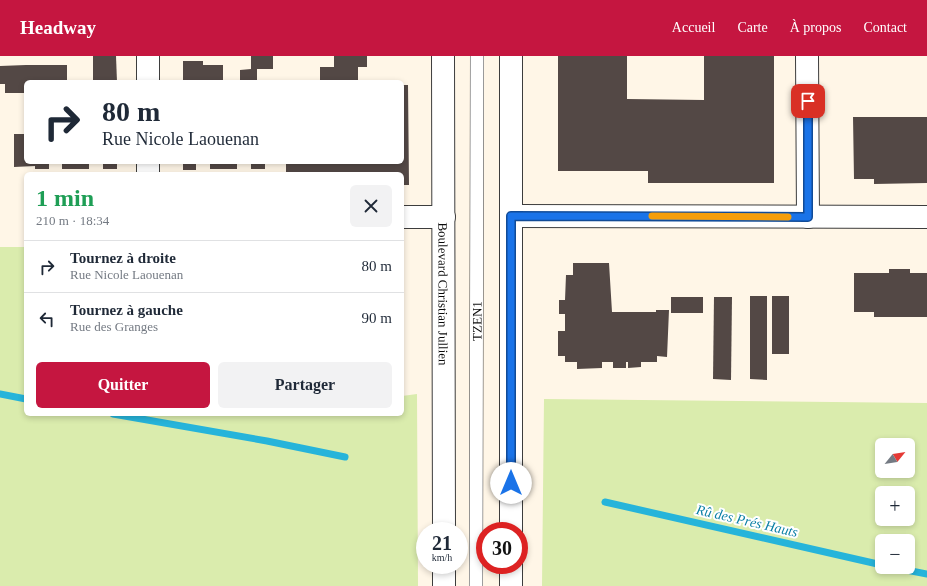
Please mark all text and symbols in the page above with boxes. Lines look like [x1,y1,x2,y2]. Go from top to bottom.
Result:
text: Headway [20,17,96,38]
text: Accueil [672,20,715,35]
text: Carte [737,20,768,35]
text: À propos [790,20,841,35]
text: Contact [863,20,907,35]
pin [791,84,825,118]
icon: arrive [797,90,819,112]
icon: right [36,96,88,148]
text: 80 m [102,96,160,127]
text: Rue Nicole Laouenan [102,129,259,149]
text: 1 min [36,185,94,211]
button: close [350,185,392,227]
text: 210 m · 18:34 [36,213,109,228]
street label: Boulevard Christian Jullien [436,222,451,366]
text: Tournez à droite [70,250,176,266]
icon: right [36,256,58,278]
text: 80 m [362,258,392,274]
text: Rue Nicole Laouenan [70,267,183,282]
street label: TZEN1 [469,301,484,341]
text: Tournez à gauche [70,302,183,318]
icon: left [36,308,58,330]
text: 90 m [362,310,392,326]
text: Rue des Granges [70,319,158,334]
button: Quitter [36,362,210,408]
button: Partager [218,362,392,408]
north arrow [875,438,915,478]
map controls [875,438,915,574]
position arrow [490,462,532,504]
button: + [875,486,915,526]
water label: Rû des Prés Hauts [694,502,800,540]
speed limit sign: 30 [476,522,528,574]
text: 21 [432,532,452,554]
button: − [875,534,915,574]
text: km/h [432,552,452,563]

